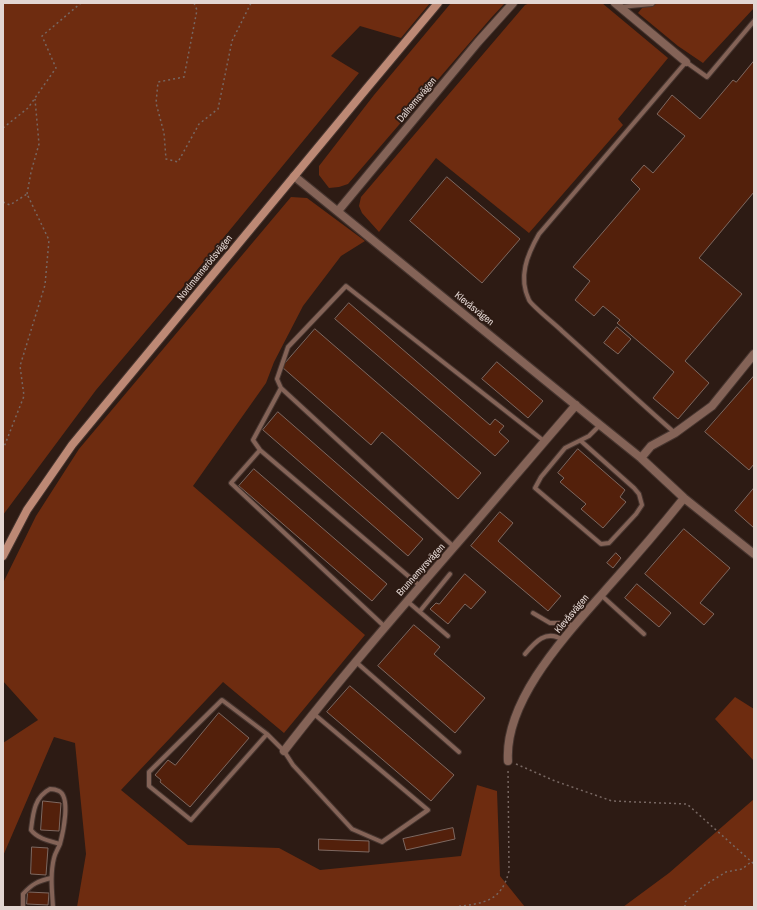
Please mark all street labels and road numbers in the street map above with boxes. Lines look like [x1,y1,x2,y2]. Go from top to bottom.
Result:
street label: Dalhemsvägen [395,75,439,125]
street label: Nordmannerödsvägen [175,233,235,303]
street label: Klevåsvägen [452,290,496,328]
street label: Brunnemyrsvägen [394,541,448,599]
street label: Klevåsvägen [552,592,592,636]

